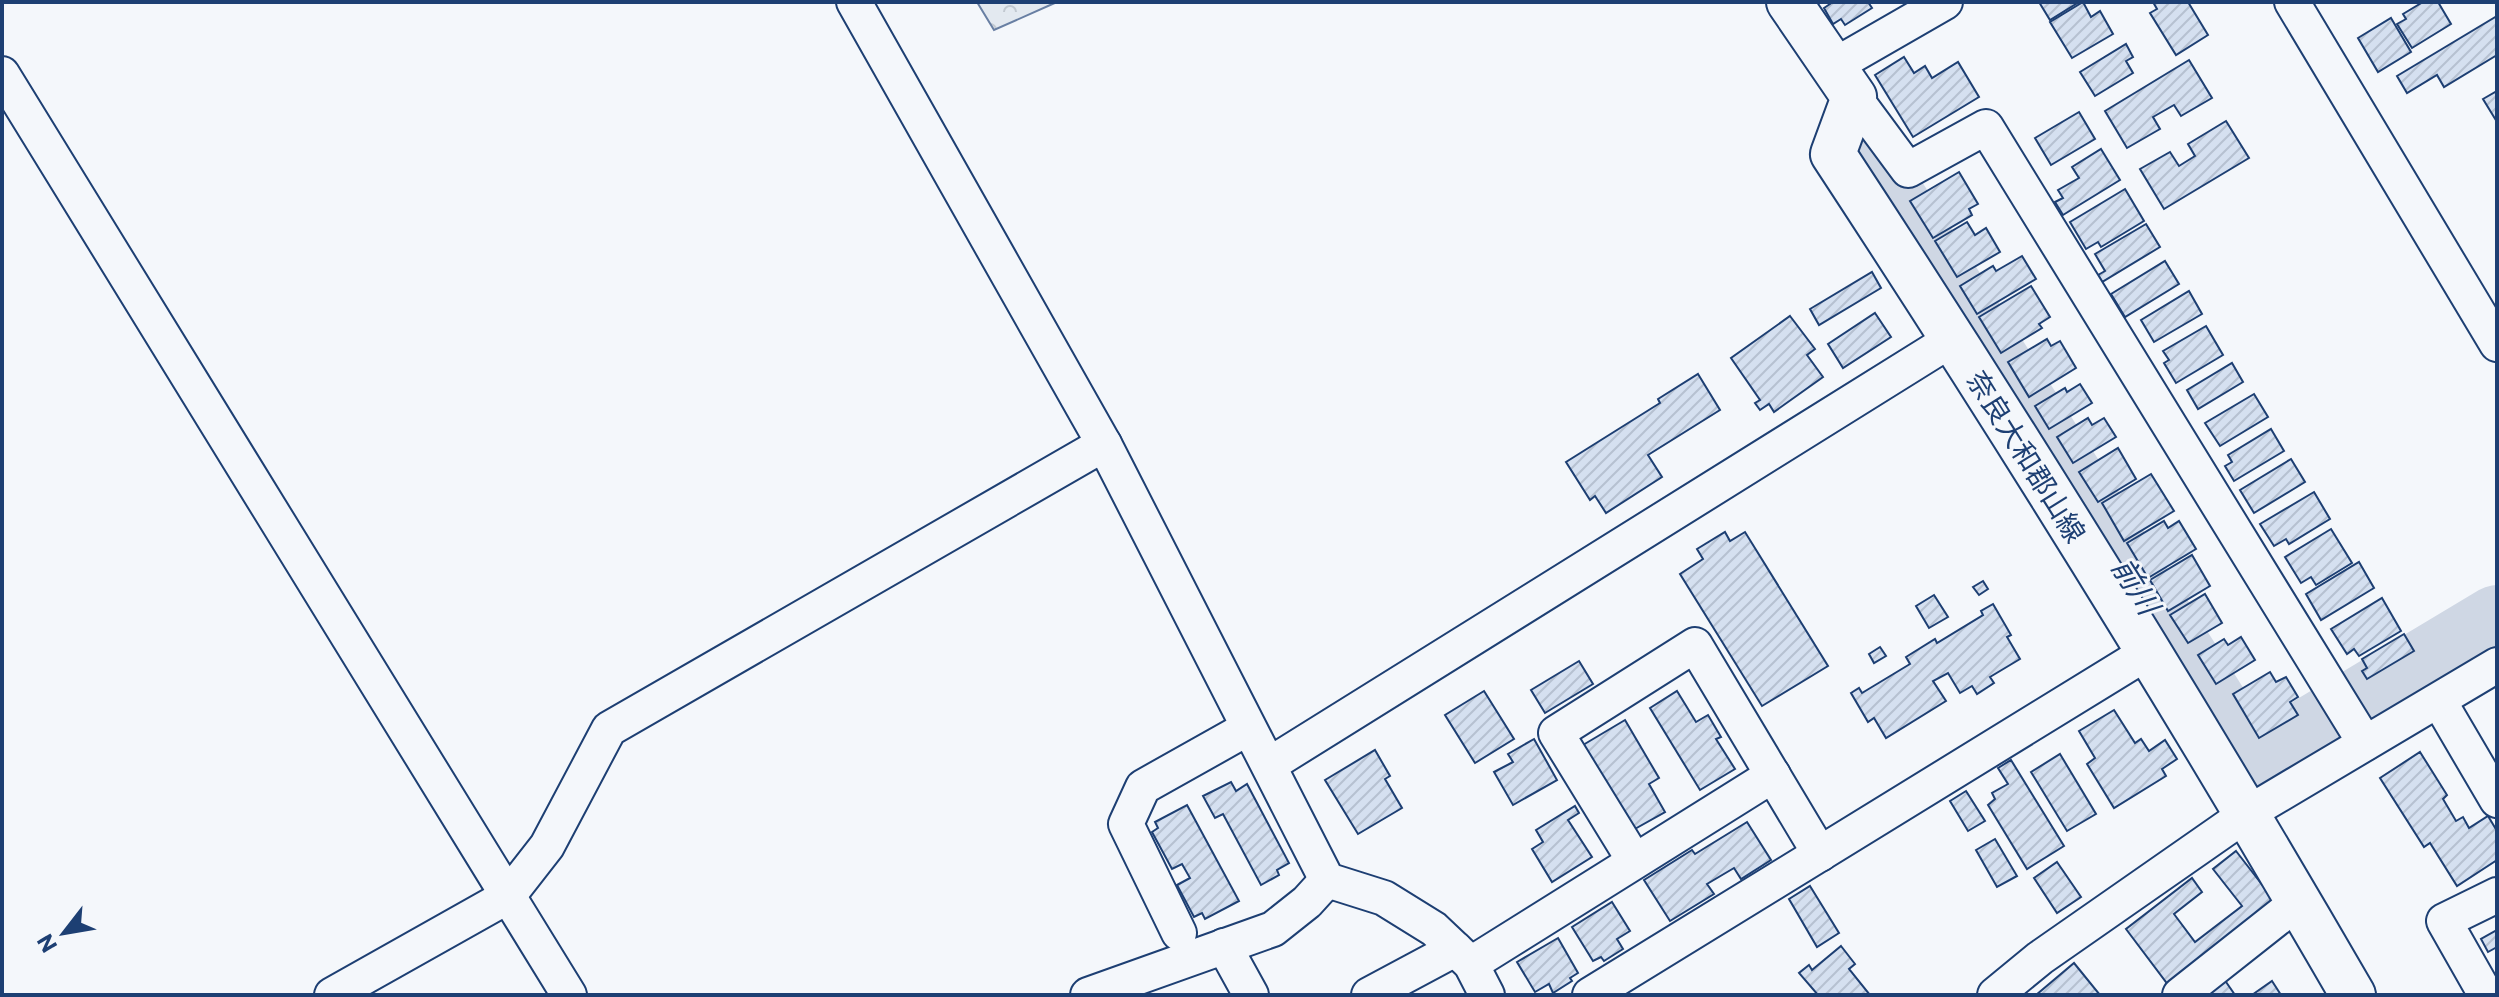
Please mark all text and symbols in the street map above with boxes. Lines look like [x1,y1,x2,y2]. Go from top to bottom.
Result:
street label: 奈良大和郡山線 [1961,364,2093,548]
water label: 前川 [2105,550,2170,623]
north arrow [24,893,104,973]
text: N [31,930,62,958]

